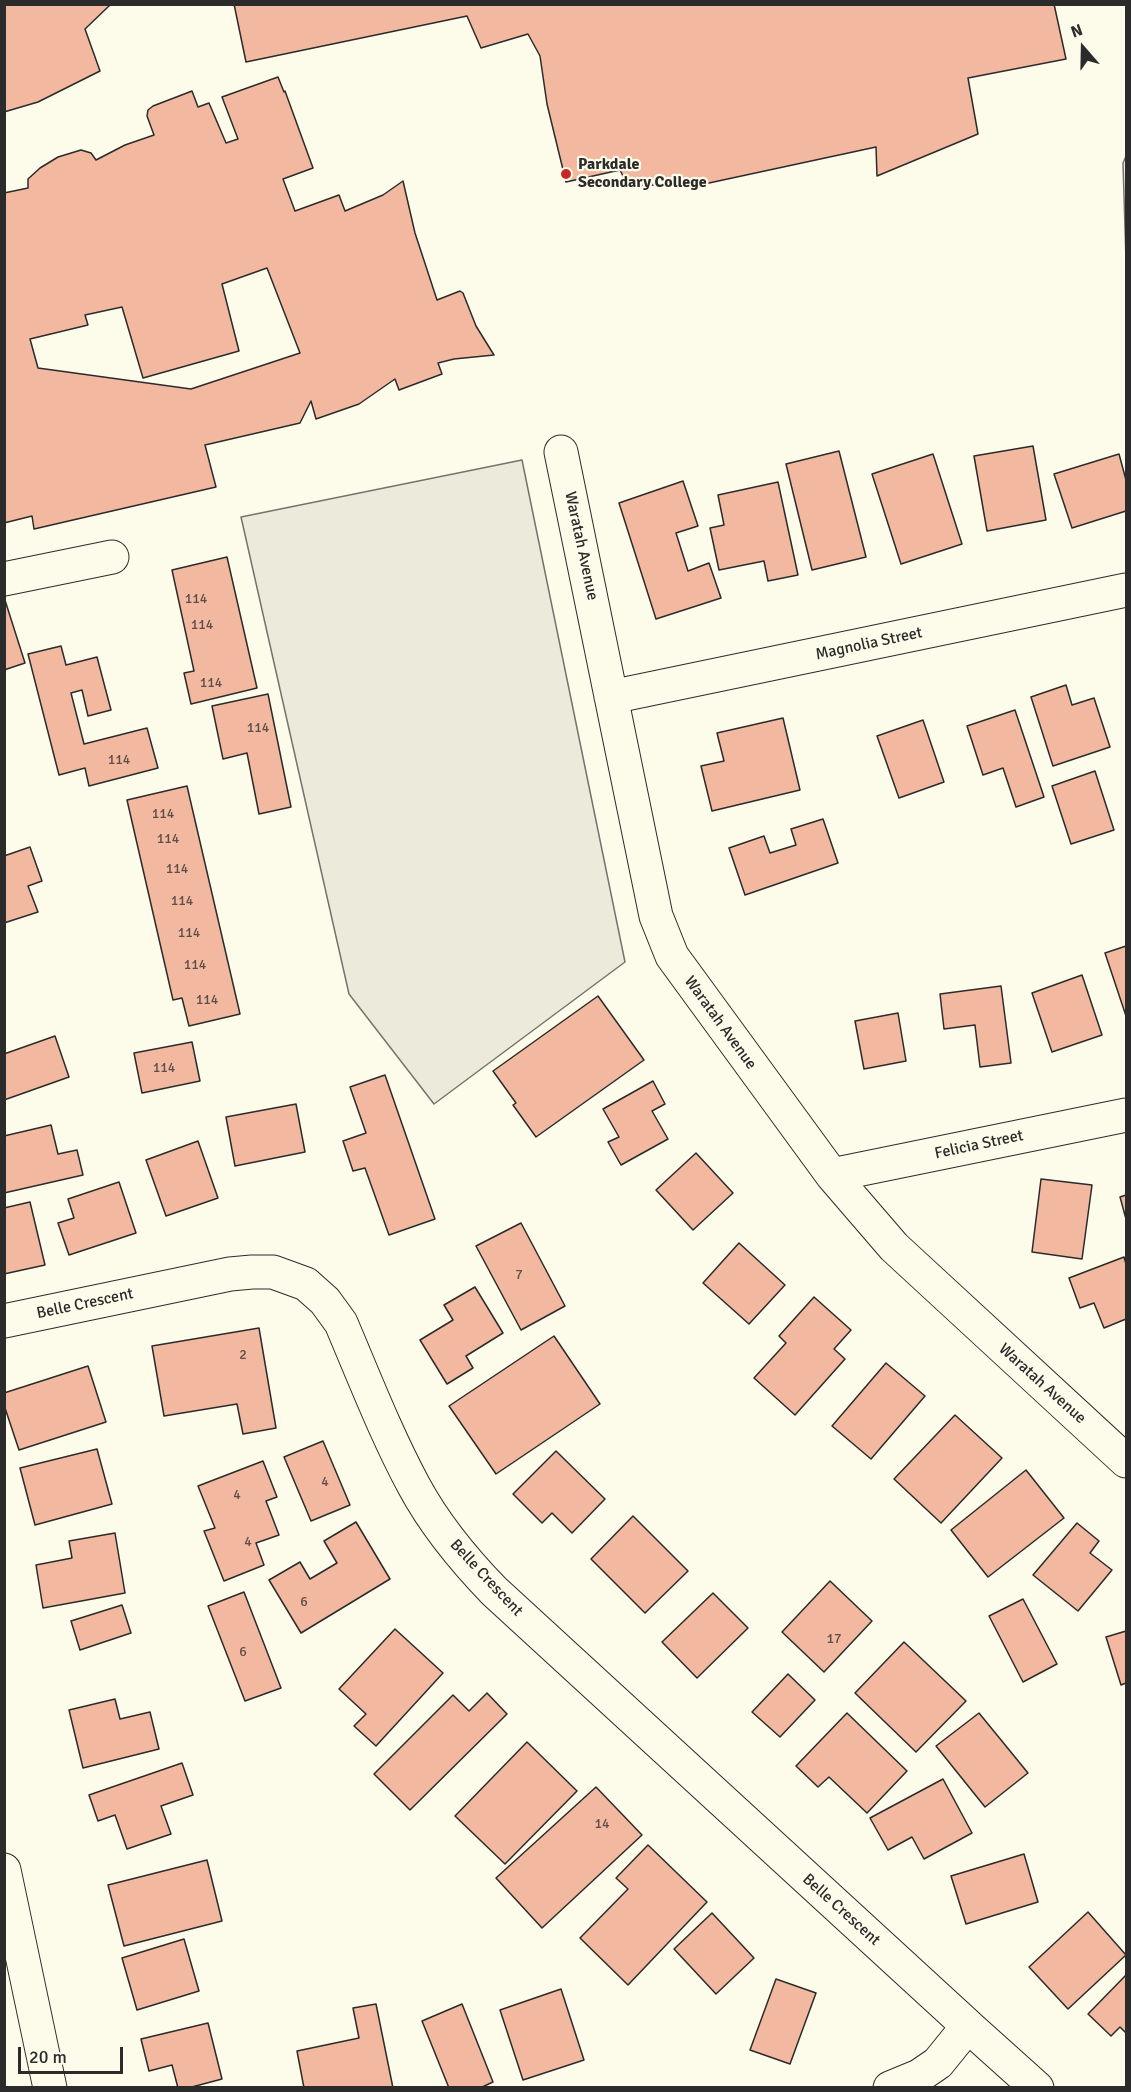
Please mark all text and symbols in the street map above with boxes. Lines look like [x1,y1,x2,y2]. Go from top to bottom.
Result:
north arrow [1053,18,1113,78]
text: N [1068,20,1085,42]
place label: Parkdale Secondary College [578,155,707,193]
marker: Parkdale Secondary College [559,167,573,181]
street label: Waratah Avenue [560,490,602,602]
house number: 114 [185,591,207,607]
house number: 114 [191,617,213,633]
street label: Magnolia Street [814,623,924,665]
house number: 114 [200,675,222,691]
house number: 114 [247,720,269,736]
house number: 114 [108,752,130,768]
house number: 114 [152,806,174,822]
house number: 114 [157,831,179,847]
house number: 114 [166,861,188,877]
house number: 114 [171,893,193,909]
house number: 114 [178,925,200,941]
house number: 114 [184,957,206,973]
street label: Waratah Avenue [680,973,760,1073]
house number: 114 [196,992,218,1008]
house number: 114 [153,1060,175,1076]
street label: Felicia Street [933,1126,1025,1164]
house number: 7 [515,1267,523,1283]
street label: Belle Crescent [35,1284,135,1324]
street label: Waratah Avenue [994,1340,1090,1428]
house number: 2 [239,1347,247,1363]
house number: 4 [321,1474,329,1490]
house number: 4 [233,1487,241,1503]
house number: 4 [244,1534,252,1550]
street label: Belle Crescent [445,1535,527,1621]
house number: 6 [300,1594,308,1610]
house number: 17 [826,1631,842,1647]
house number: 6 [239,1644,247,1660]
house number: 14 [594,1816,610,1832]
street label: Belle Crescent [798,1870,884,1950]
scale bar [21,2035,126,2073]
text: 20 m [29,2046,67,2068]

